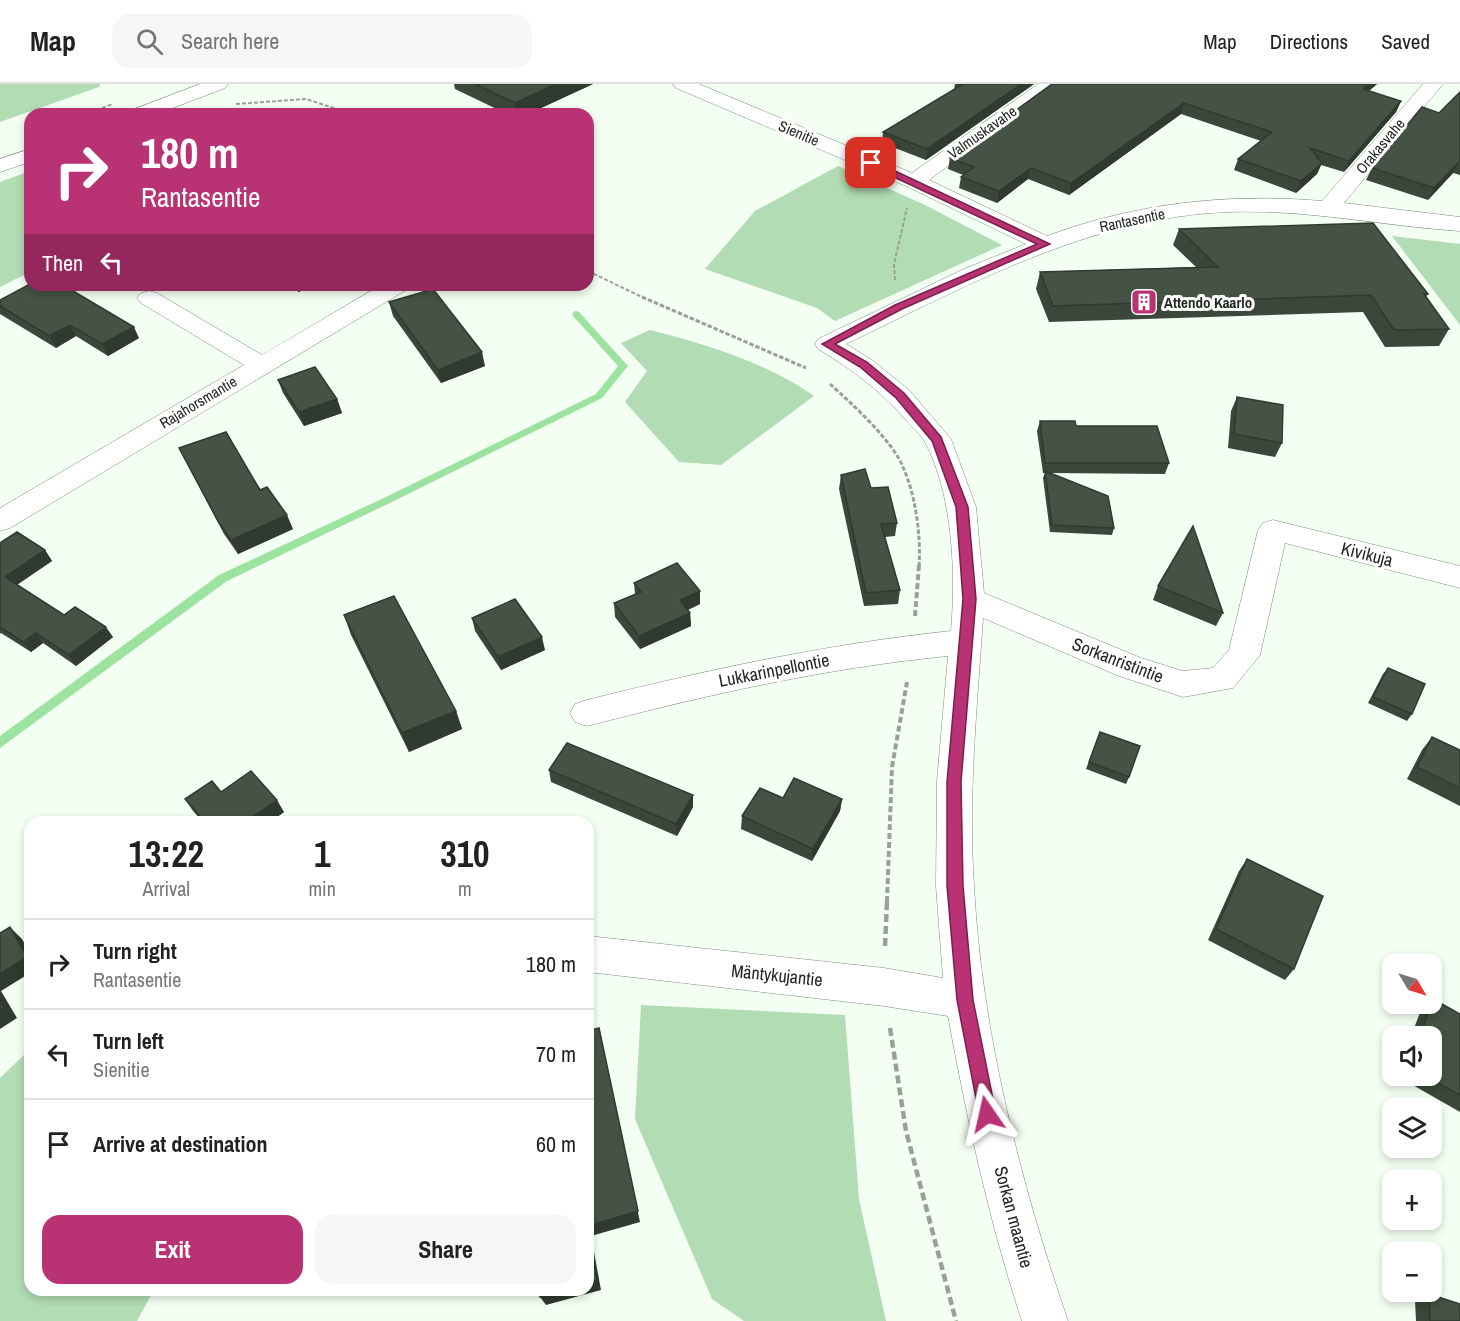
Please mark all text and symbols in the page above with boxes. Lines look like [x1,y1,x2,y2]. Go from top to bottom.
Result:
search box [112,14,532,68]
text: Map [30,22,76,60]
icon: search [133,25,166,58]
text: Search here [181,26,279,56]
text: Map [1203,27,1237,56]
text: Directions [1270,27,1348,56]
text: Saved [1381,27,1430,56]
street label: Valmuskavahe [943,100,1021,163]
street label: Orakasvahe [1351,114,1409,178]
street label: Sienitie [775,115,823,151]
text: 180 m [141,125,239,181]
icon: right [42,132,120,210]
pin [845,137,896,188]
icon: arrive [854,146,887,179]
text: Rantasentie [141,179,260,215]
street label: Rantasentie [1097,203,1167,237]
icon: left [95,246,128,279]
text: Then [42,248,83,278]
building icon: Attendo Kaarlo [1129,287,1159,317]
place label: Attendo Kaarlo [1164,292,1252,313]
street label: Rajahorsmantie [155,371,241,433]
street label: Kivikuja [1338,536,1396,572]
street label: Sorkanristintie [1069,631,1167,689]
street label: Lukkarinpellontie [716,647,832,693]
text: 13:22 [128,830,204,878]
text: 1 [314,830,330,878]
text: 310 [440,830,490,878]
text: Arrival [143,875,190,902]
text: min [308,875,336,902]
text: m [458,875,472,902]
text: Turn right [93,936,177,966]
icon: right [42,948,75,981]
text: 180 m [526,949,576,979]
north arrow [1382,954,1442,1014]
map controls [1382,954,1442,1302]
street label: Mäntykujantie [730,958,824,992]
text: Rantasentie [93,966,181,993]
text: Turn left [93,1026,164,1056]
button: sound [1382,1026,1442,1086]
icon: left [42,1038,75,1071]
text: 70 m [536,1039,576,1069]
text: Sienitie [93,1056,150,1083]
position arrow [955,1082,1019,1146]
button: layers [1382,1098,1442,1158]
icon: arrive [42,1128,75,1161]
text: Arrive at destination [93,1129,267,1159]
text: 60 m [536,1129,576,1159]
street label: Sorkan maantie [988,1163,1040,1271]
button: + [1382,1170,1442,1230]
button: Exit [42,1215,303,1284]
button: Share [315,1215,576,1284]
button: − [1382,1242,1442,1302]

